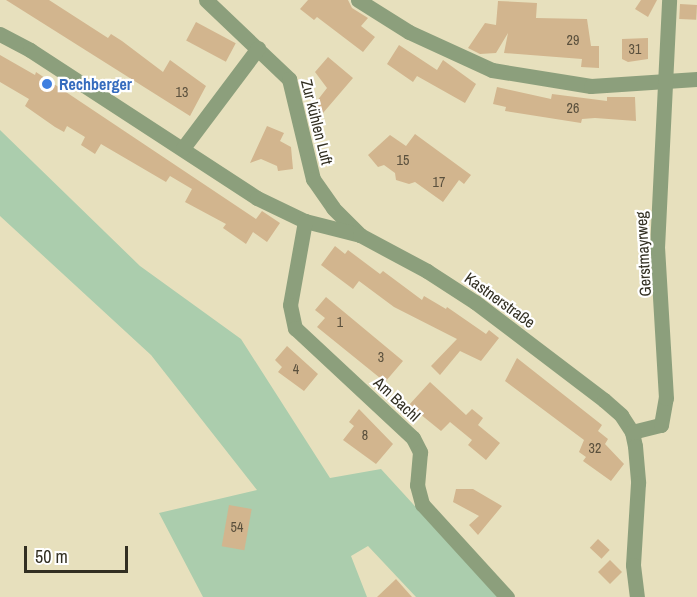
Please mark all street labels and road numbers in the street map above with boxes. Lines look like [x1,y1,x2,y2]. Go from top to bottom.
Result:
street label: Zur kühlen Luft [297,77,337,167]
street label: Gerstmayrweg [631,211,655,297]
street label: Kastnerstraße [461,268,539,332]
street label: Am Bachl [370,373,424,425]

